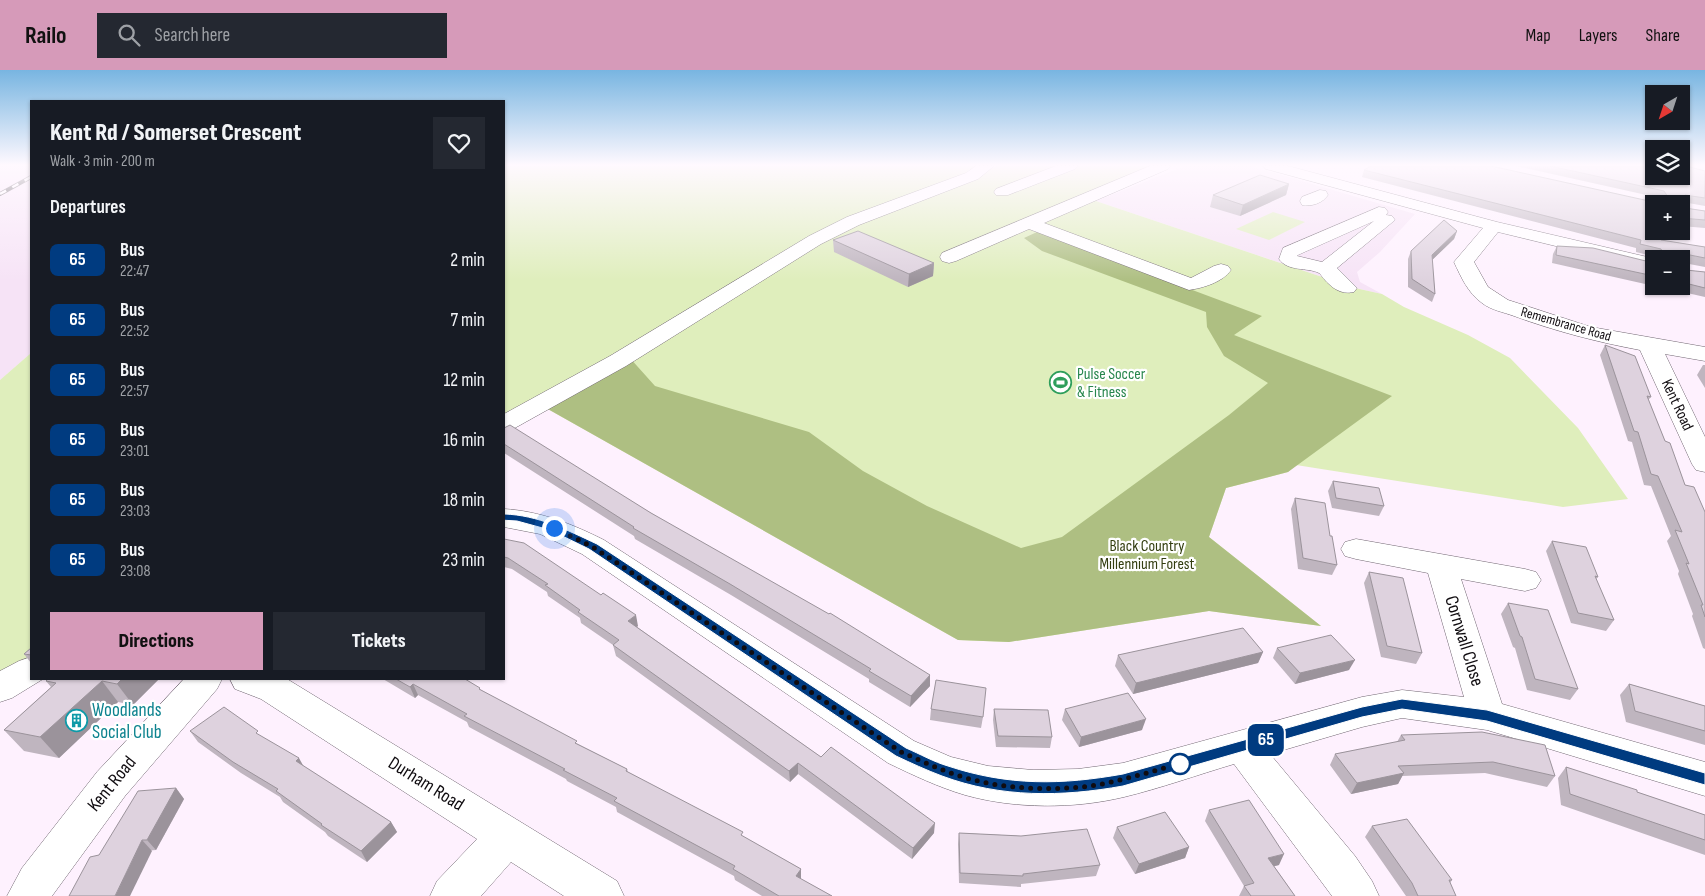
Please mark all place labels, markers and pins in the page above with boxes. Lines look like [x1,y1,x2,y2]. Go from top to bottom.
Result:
place label: Pulse Soccer & Fitness [1077,365,1146,402]
sports icon: Pulse Soccer & Fitness [1049,371,1073,395]
place label: Woodlands Social Club [92,699,162,744]
building icon: Woodlands Social Club [64,709,88,733]
unlabelled marker [1169,753,1191,775]

